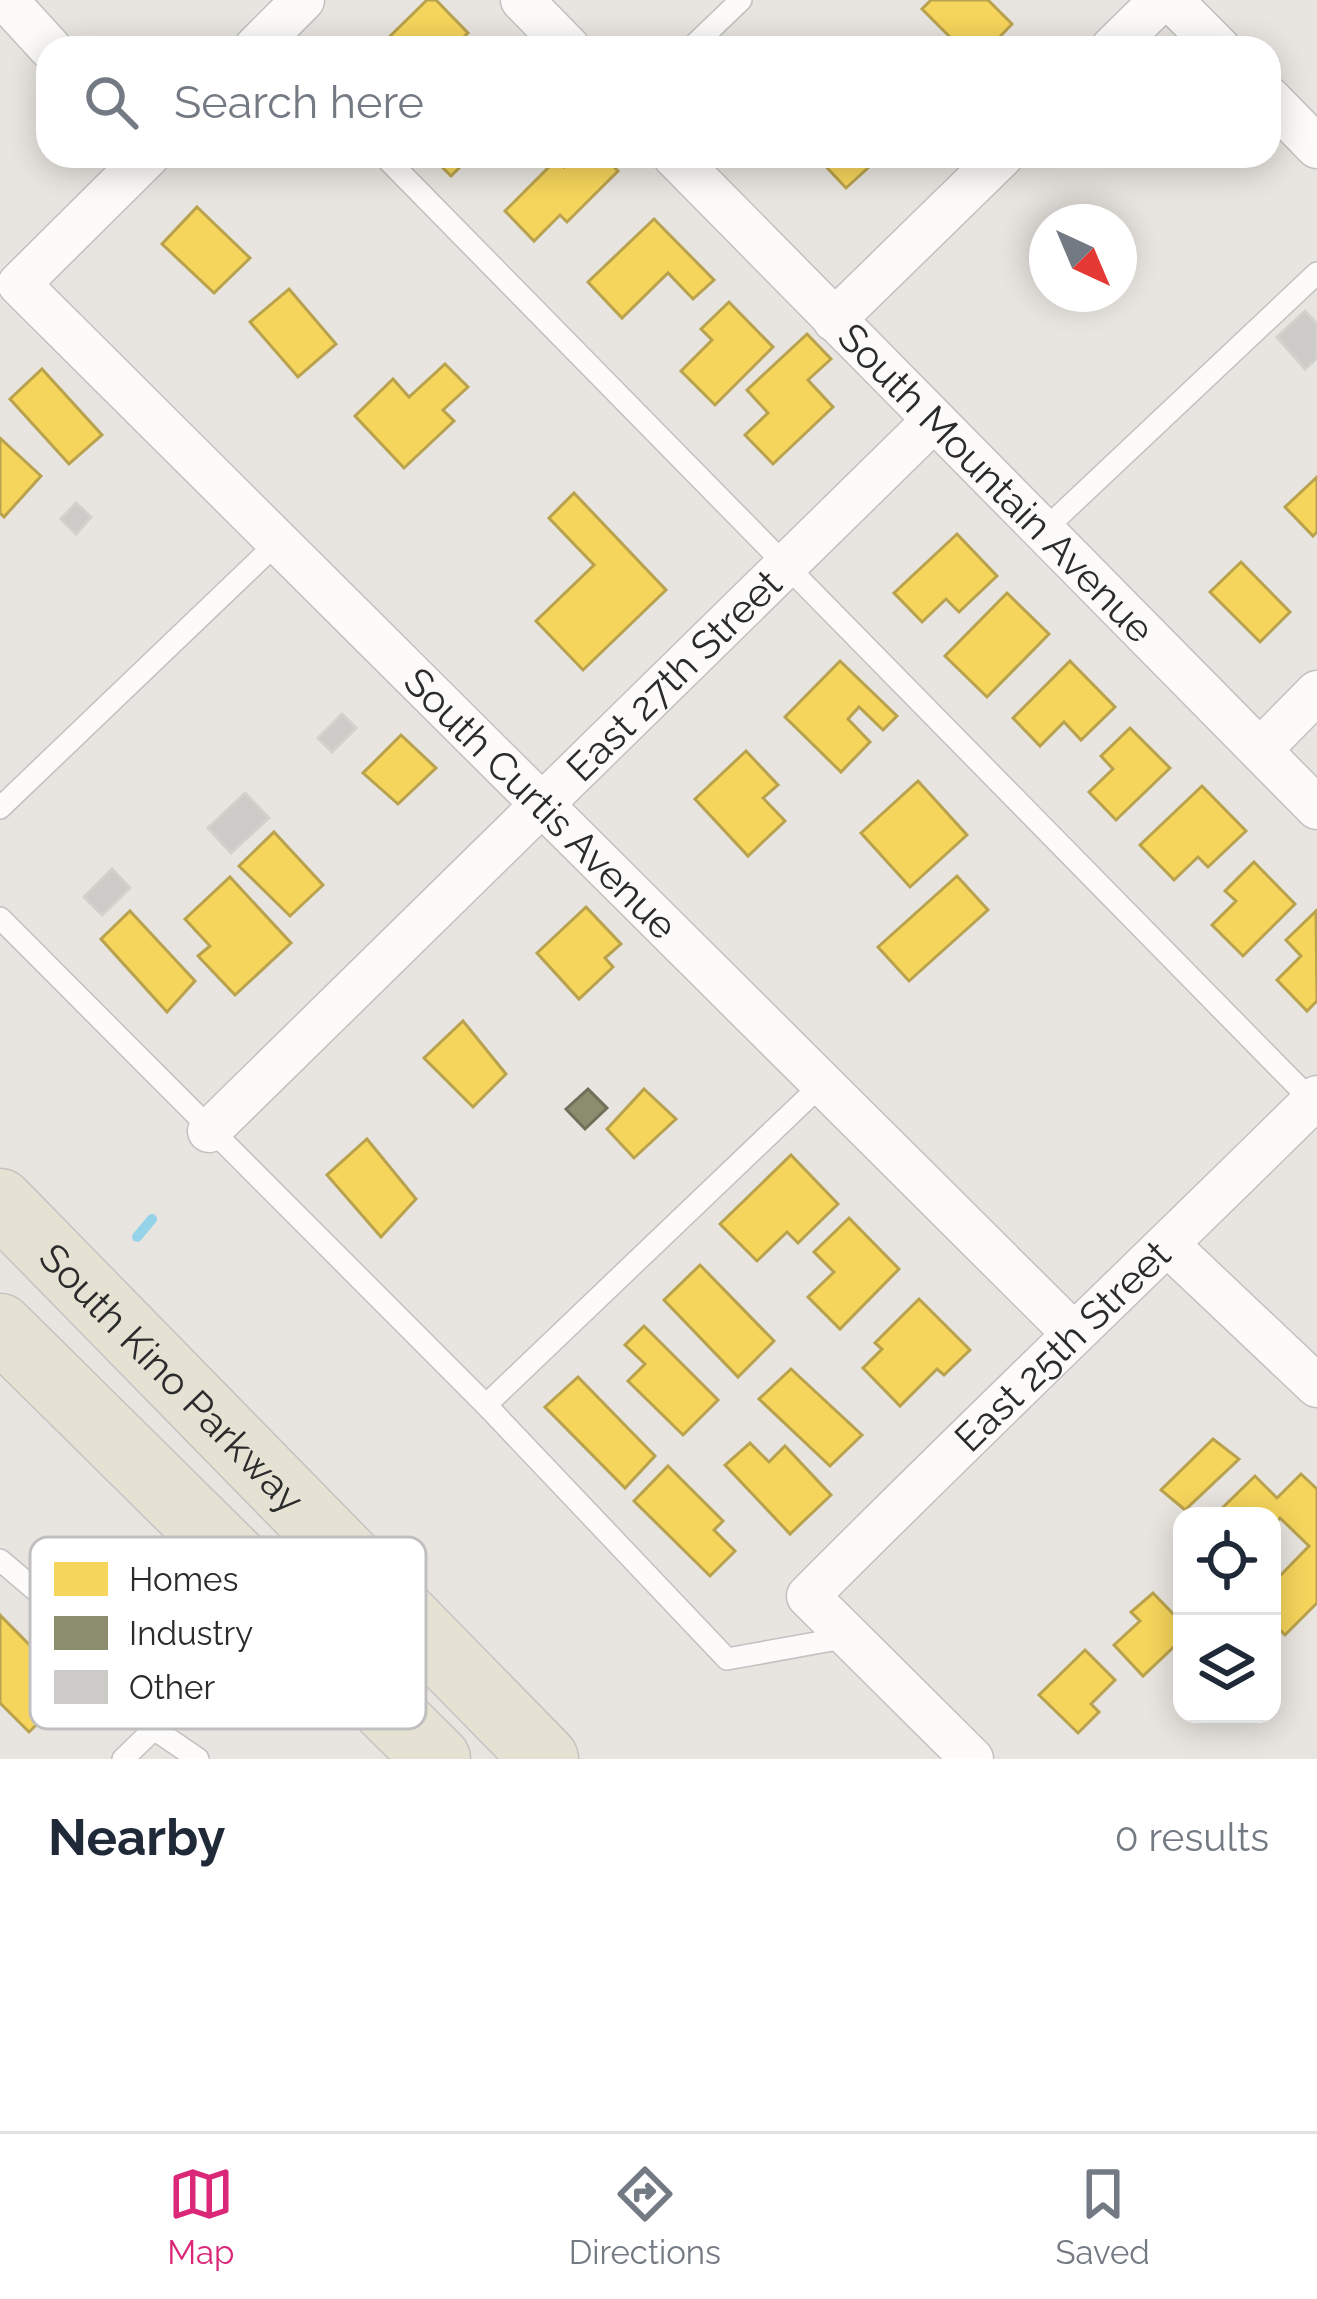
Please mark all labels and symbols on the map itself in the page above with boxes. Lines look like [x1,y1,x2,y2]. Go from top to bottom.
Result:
north arrow [1029,204,1137,312]
street label: South Mountain Avenue [829,314,1164,652]
street label: East 27th Street [557,560,791,790]
street label: South Curtis Avenue [395,658,687,949]
street label: East 25th Street [945,1231,1179,1461]
street label: South Kino Parkway [30,1234,314,1522]
legend [30,1537,426,1729]
text: Homes [129,1560,238,1599]
text: Industry [129,1614,253,1653]
text: Other [129,1668,215,1707]

